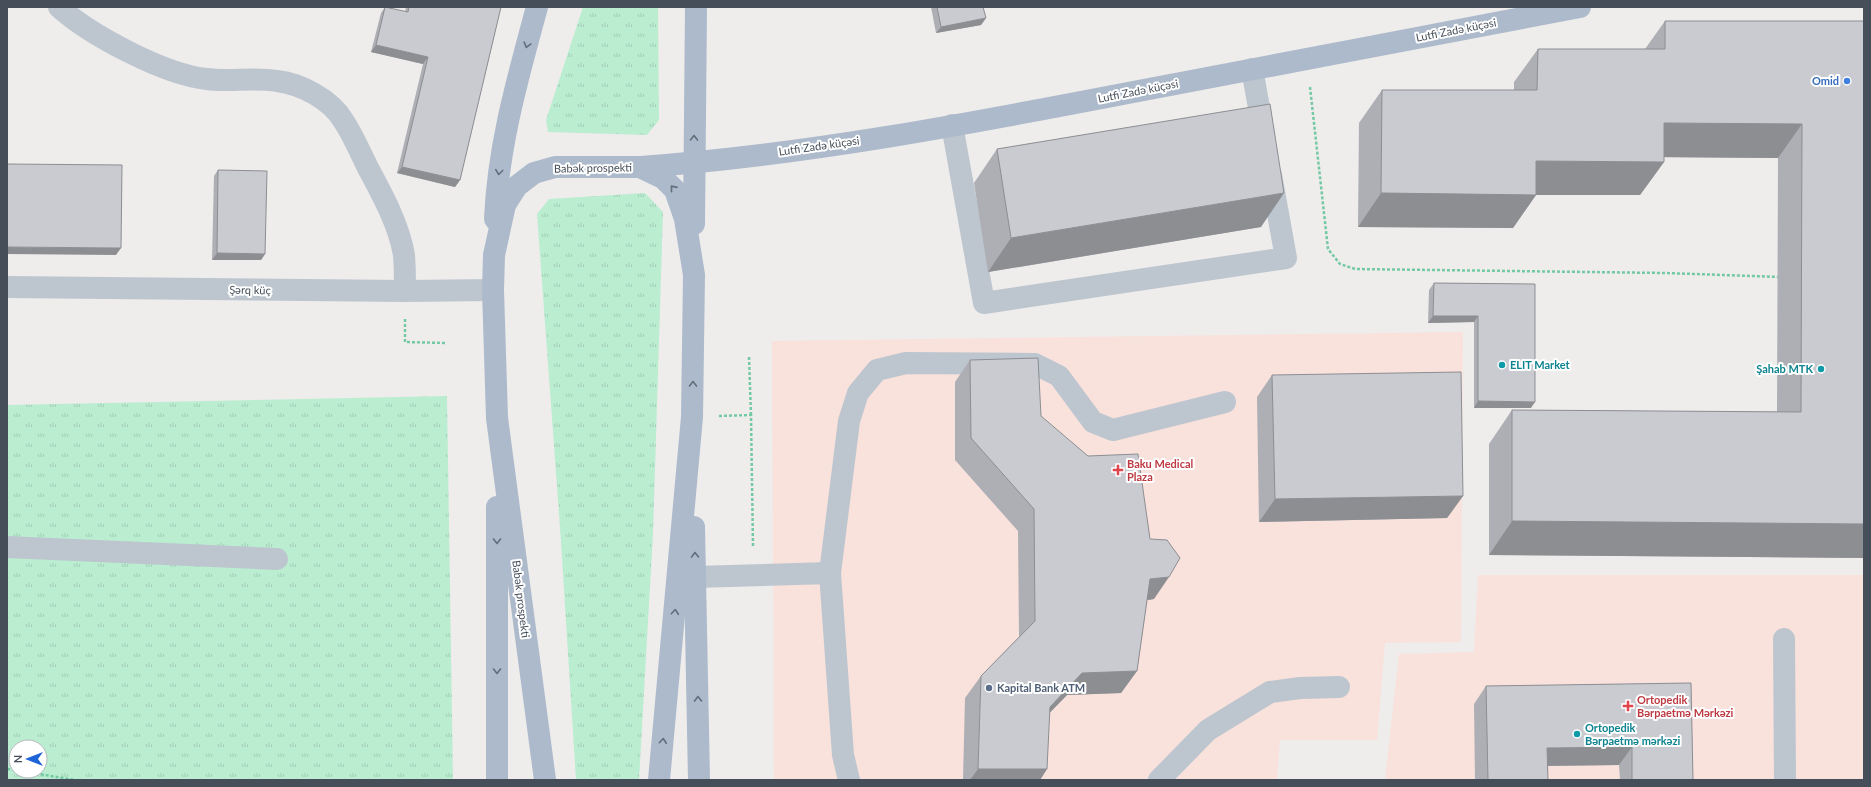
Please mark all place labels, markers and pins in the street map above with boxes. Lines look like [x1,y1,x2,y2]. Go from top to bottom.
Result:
place label: Omid [1812,74,1839,87]
marker: Omid [1842,76,1852,86]
place label: ELIT Market [1510,358,1571,371]
marker: ELIT Market [1497,360,1507,370]
place label: Şahab MTK [1756,362,1813,375]
marker: Şahab MTK [1816,364,1826,374]
place label: Baku Medical Plaza [1127,457,1194,483]
marker: Baku Medical Plaza [1112,464,1124,476]
place label: Kapital Bank ATM [997,681,1085,694]
marker: Kapital Bank ATM [984,683,994,693]
place label: Ortopedik Bərpaetmə Mərkəzi [1637,693,1733,719]
marker: Ortopedik Bərpaetmə Mərkəzi [1622,700,1634,712]
place label: Ortopedik Bərpaetmə mərkəzi [1585,721,1680,747]
marker: Ortopedik Bərpaetmə mərkəzi [1572,729,1582,739]

